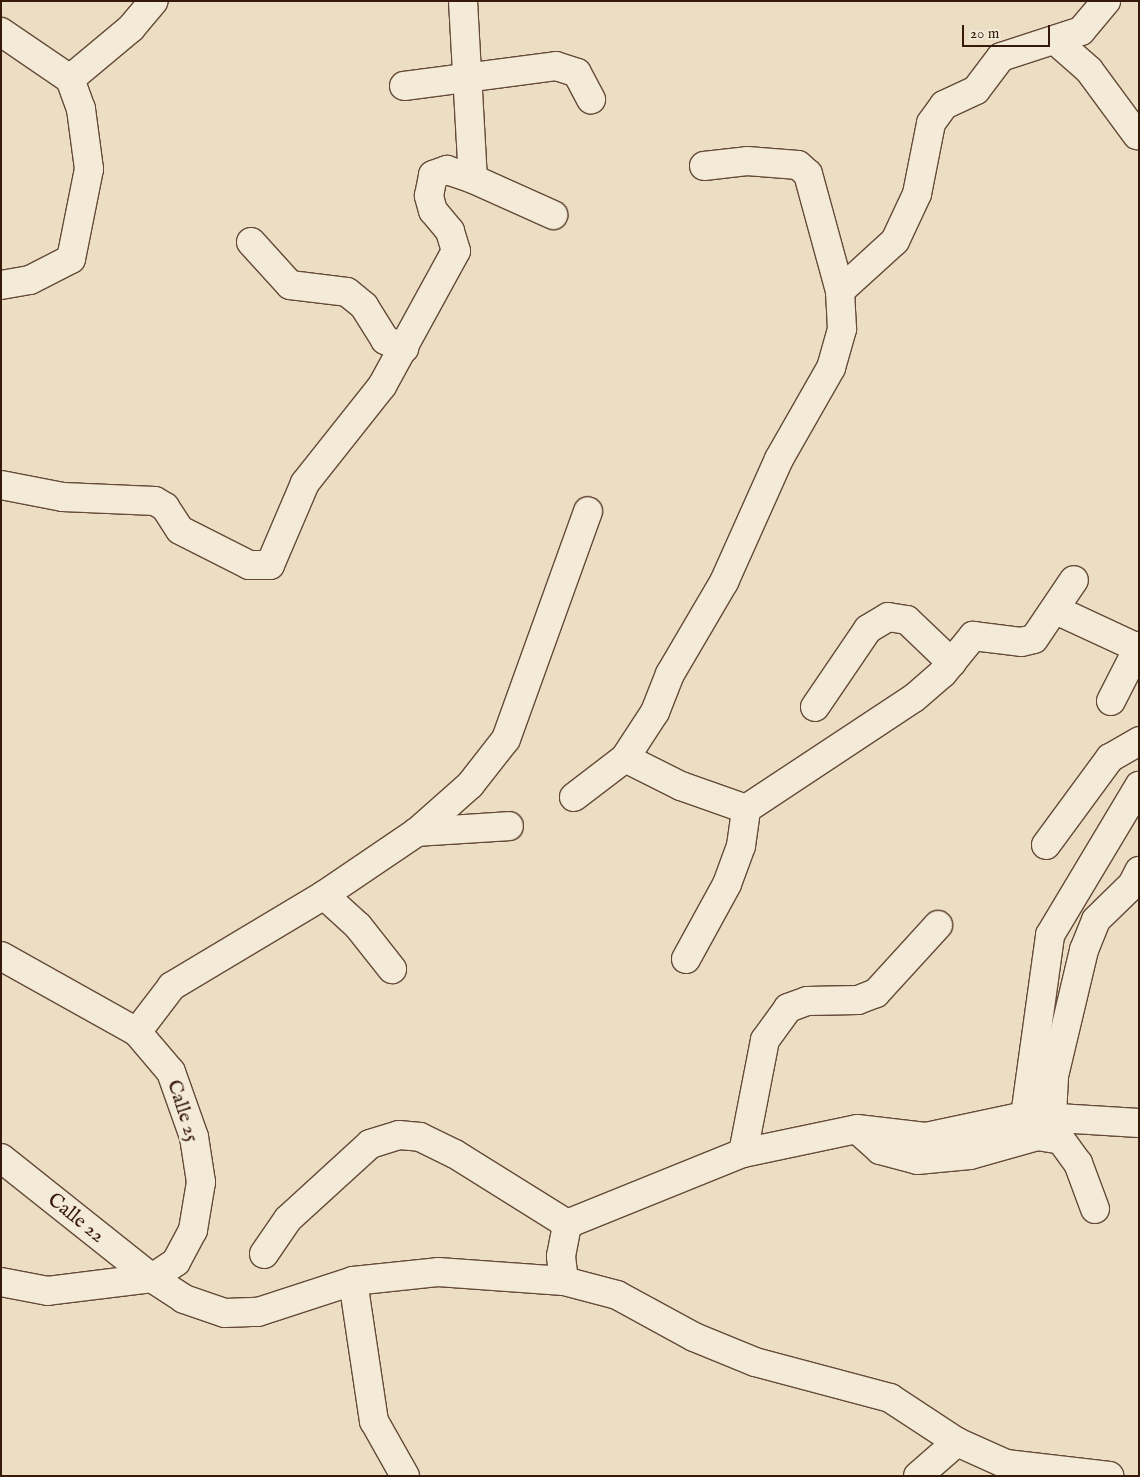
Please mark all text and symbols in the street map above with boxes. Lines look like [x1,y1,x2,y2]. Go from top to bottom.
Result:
scale bar [965,15,1052,47]
text: 20 m [970,24,999,43]
street label: Calle 25 [162,1077,204,1145]
street label: Calle 22 [43,1188,109,1248]

